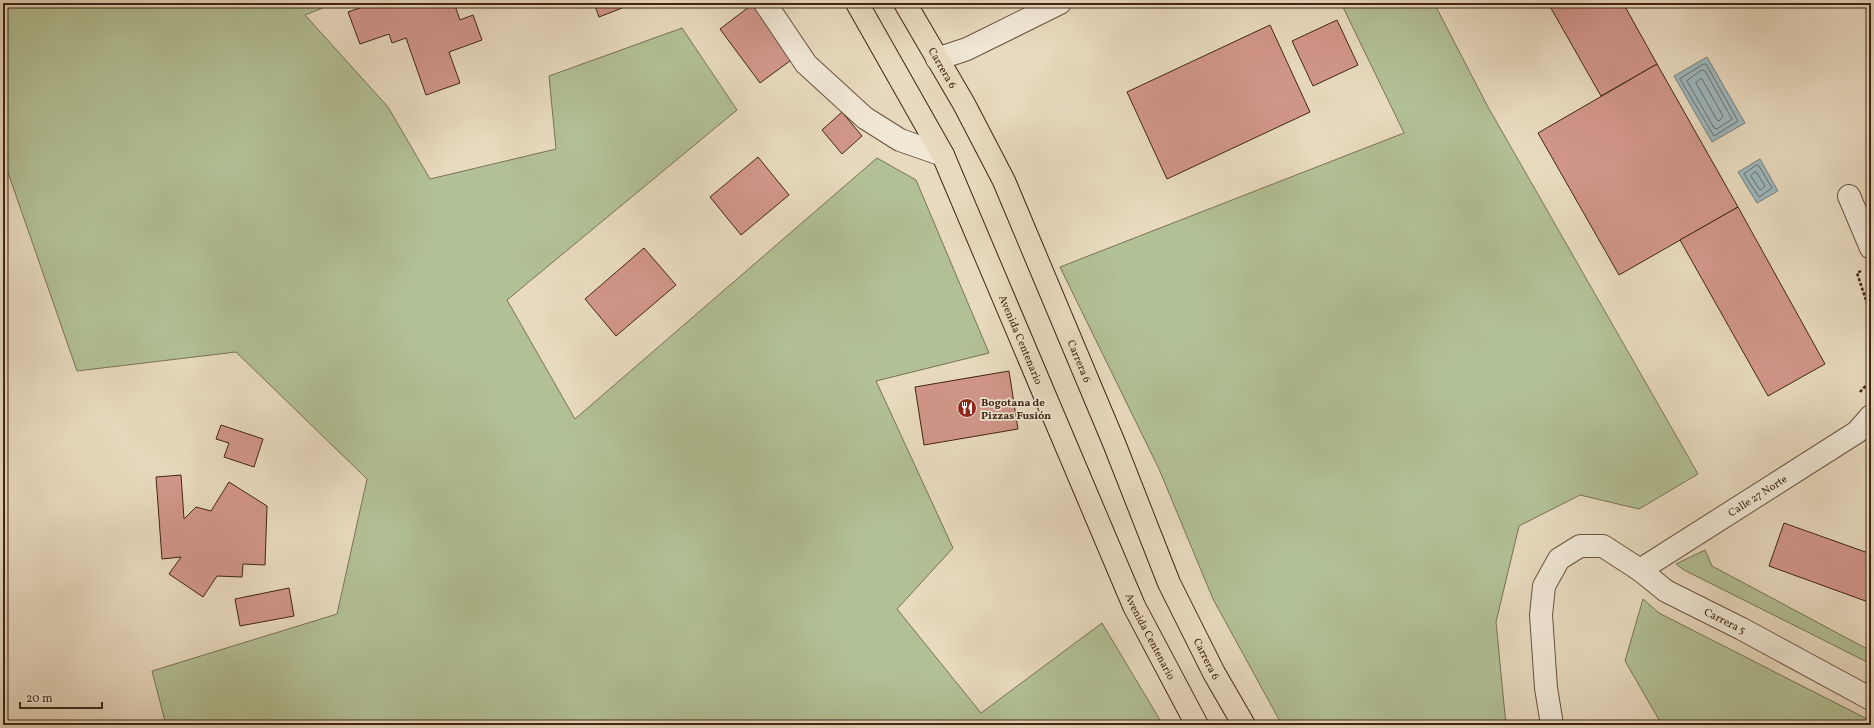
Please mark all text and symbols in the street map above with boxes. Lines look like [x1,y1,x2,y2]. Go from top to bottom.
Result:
street label: Carrera 6 [924,45,960,92]
street label: Avenida Centenario [994,293,1045,387]
street label: Carrera 6 [1063,338,1094,386]
place label: Bogotana de Pizzas Fusión [981,396,1051,424]
restaurant icon: Bogotana de Pizzas Fusión [956,397,978,419]
street label: Calle 27 Norte [1726,472,1791,521]
street label: Avenida Centenario [1121,591,1178,683]
street label: Carrera 5 [1701,605,1748,639]
street label: Carrera 6 [1189,636,1223,684]
scale bar [20,684,102,710]
text: 20 m [26,691,53,707]

